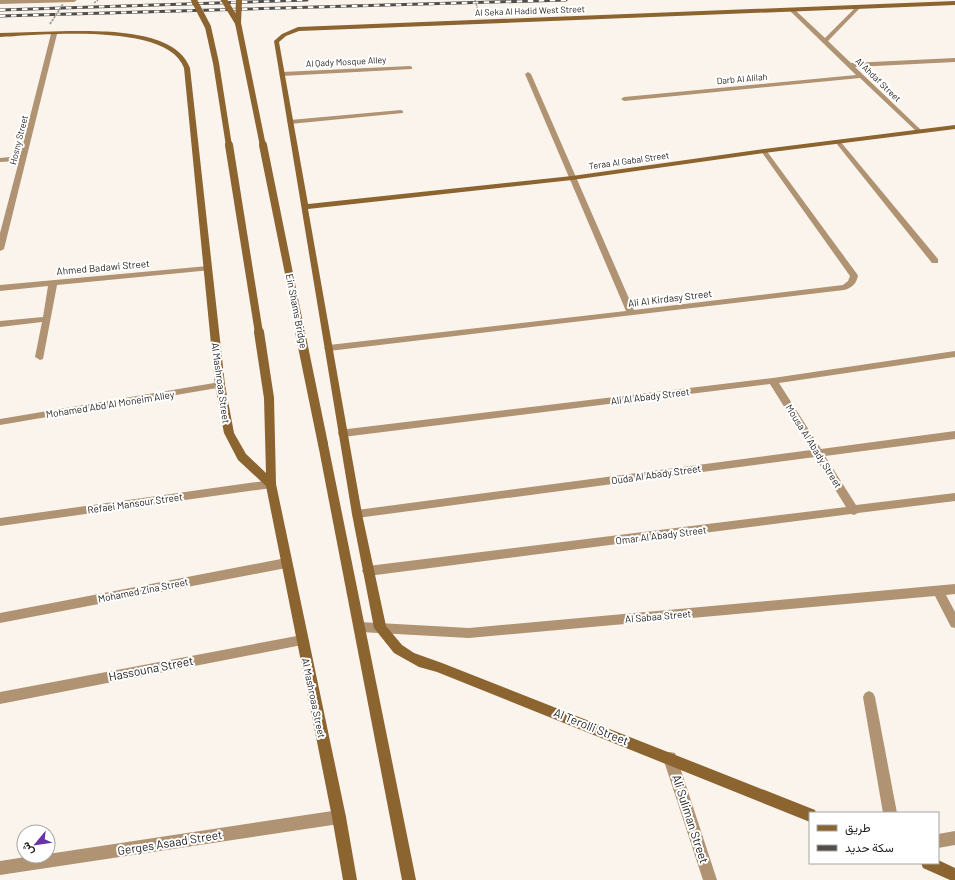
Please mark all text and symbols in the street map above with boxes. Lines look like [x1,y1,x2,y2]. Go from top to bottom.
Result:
street label: Al Seka Al Hadid West Street [475,3,585,18]
street label: Al Qady Mosque Alley [306,54,386,69]
street label: Al Ahdaf Street [853,55,903,104]
street label: Darb Al Alilah [716,71,768,86]
street label: Hosny Street [7,114,30,166]
street label: Teraa Al Gabal Street [588,149,670,172]
street label: Ahmed Badawi Street [56,257,150,277]
street label: Ein Shams Bridge [284,273,310,349]
street label: Ali Al Kirdasy Street [627,287,713,309]
street label: Al Mashroaa Street [209,342,233,424]
street label: Ali Al Abady Street [610,385,690,407]
street label: Mohamed Abd Al Moneim Alley [45,388,175,420]
street label: Mousa Al Abady Street [783,402,845,490]
street label: Ouda Al Abady Street [610,462,702,486]
street label: Refaei Mansour Street [87,490,184,516]
street label: Omar Al Abady Street [615,523,708,547]
street label: Mohamed Zina Street [97,575,190,605]
street label: Al Sabaa Street [624,607,692,625]
street label: Hassouna Street [107,653,194,683]
street label: Al Mashroaa Street [300,657,328,739]
street label: Al Terolli Street [552,705,631,747]
street label: Ali Suliman Street [670,773,712,865]
legend [809,812,939,864]
text: طريق [845,820,871,836]
north arrow [16,824,56,864]
street label: Gerges Asaad Street [116,827,223,857]
text: ش [18,840,37,858]
text: سكة حديد [845,840,894,855]

